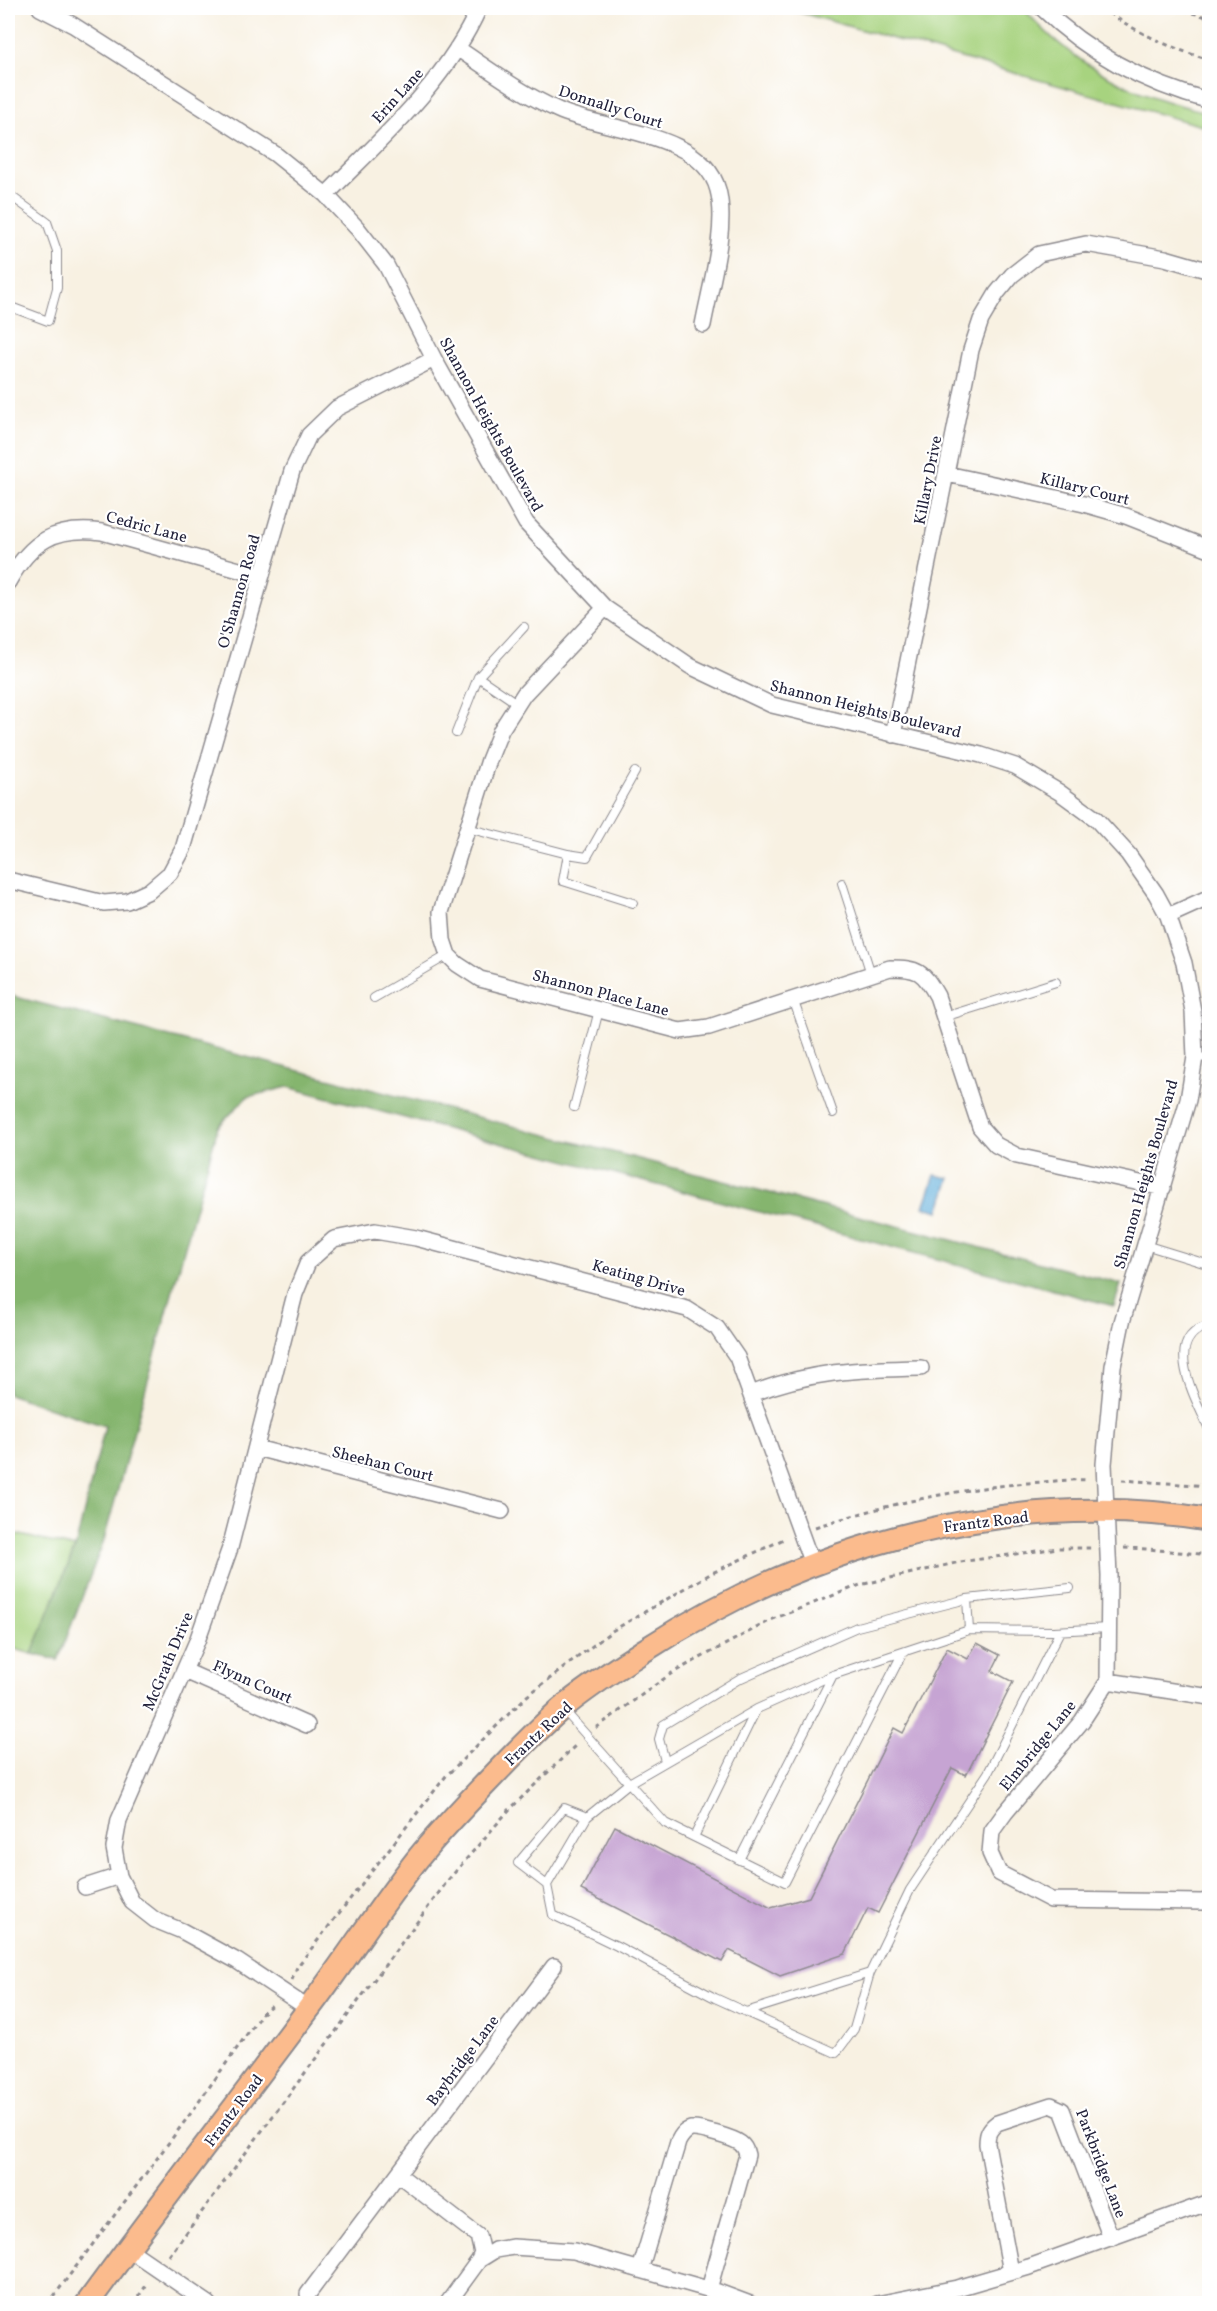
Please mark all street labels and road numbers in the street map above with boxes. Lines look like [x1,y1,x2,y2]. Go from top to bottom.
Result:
street label: Erin Lane [368,64,429,129]
street label: Donnally Court [555,81,666,135]
street label: Shannon Heights Boulevard [433,334,547,516]
street label: Killary Drive [910,434,948,527]
street label: Killary Court [1037,468,1132,512]
street label: Cedric Lane [104,507,189,549]
street label: O'Shannon Road [213,532,267,651]
street label: Shannon Heights Boulevard [768,676,963,744]
street label: Shannon Place Lane [530,965,671,1023]
street label: Shannon Heights Boulevard [1109,1077,1185,1272]
street label: Keating Drive [589,1255,688,1303]
street label: Sheehan Court [329,1442,436,1488]
street label: Frantz Road [942,1507,1030,1539]
street label: McGrath Drive [138,1609,200,1715]
street label: Flynn Court [209,1655,296,1710]
street label: Elmbridge Lane [995,1696,1082,1796]
street label: Frantz Road [501,1697,578,1772]
street label: Baybridge Lane [422,2011,505,2111]
street label: Frantz Road [200,2070,269,2152]
street label: Parkbridge Lane [1069,2106,1131,2221]

